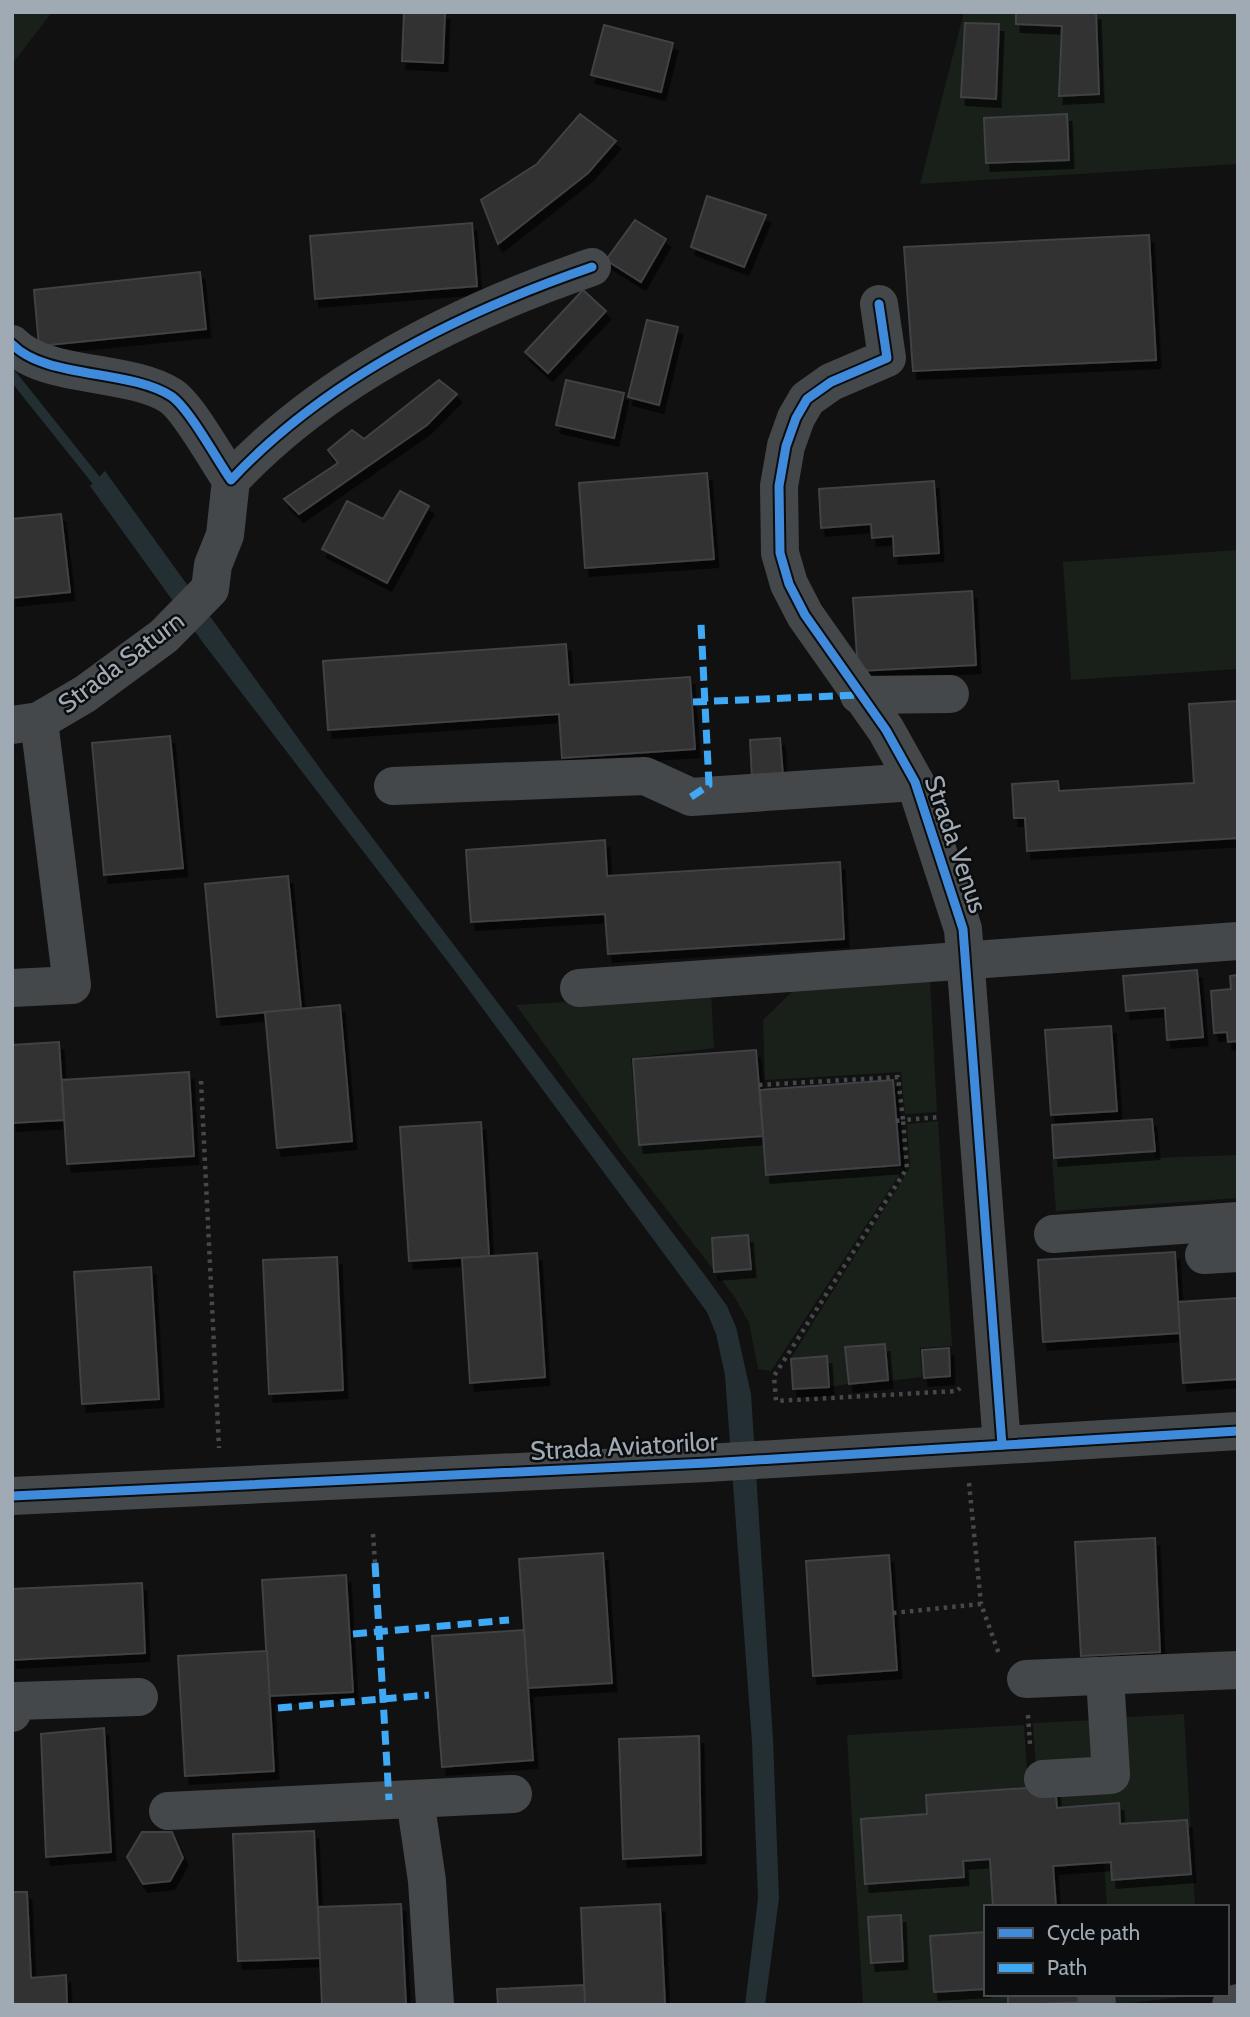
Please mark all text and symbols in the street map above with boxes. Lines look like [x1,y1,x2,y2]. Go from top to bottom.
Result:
street label: Strada Saturn [52,604,190,720]
street label: Strada Venus [918,771,995,917]
street label: Strada Aviatorilor [529,1425,719,1467]
legend [984,1905,1229,1996]
text: Cycle path [1047,1920,1140,1945]
text: Path [1047,1955,1087,1980]

